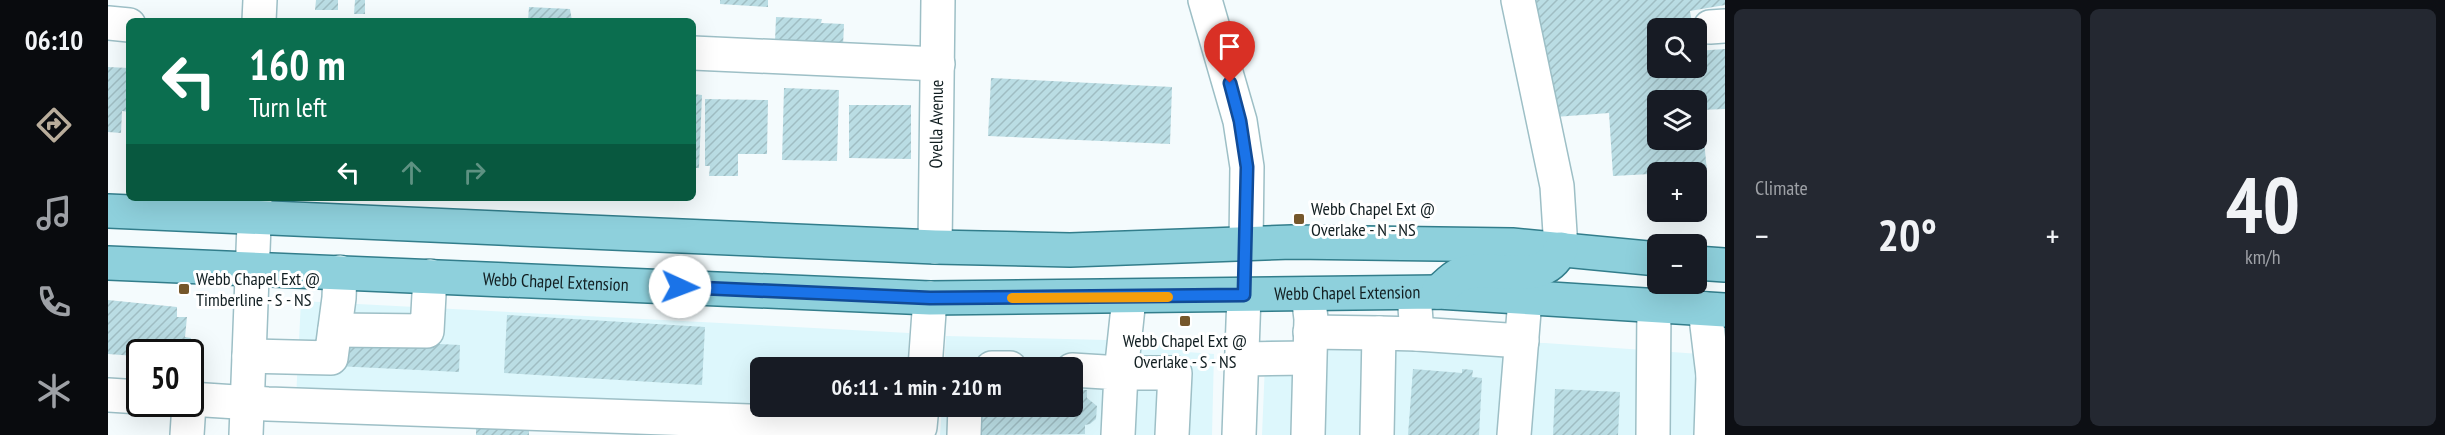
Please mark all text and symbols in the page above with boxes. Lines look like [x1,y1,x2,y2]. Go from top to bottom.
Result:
map controls [1647,18,1707,294]
button: search [1647,18,1707,78]
pin [1204,21,1255,83]
text: 06:10 [25,23,83,57]
icon: arrive [1213,30,1246,63]
text: 160 m [249,37,346,92]
icon: left [150,42,228,120]
street label: Ovella Avenue [924,80,948,168]
text: Turn left [249,90,327,124]
button: layers [1647,90,1707,150]
icon: directions [33,104,75,146]
text: 40 [2225,154,2300,255]
icon: left [332,156,365,189]
icon: ahead [395,156,428,189]
icon: right [458,156,491,189]
button: + [1647,162,1707,222]
text: Climate [1755,175,1808,201]
icon: music [33,192,75,234]
place label: Webb Chapel Ext @ Overlake - N - NS [1311,197,1435,241]
text: 20° [1878,205,1937,263]
marker: Webb Chapel Ext @ Overlake - N - NS [1292,212,1306,226]
text: − [1755,214,1769,257]
text: + [2046,214,2060,257]
button: − [1647,234,1707,294]
text: km/h [2245,244,2280,270]
position arrow [648,255,712,319]
place label: Webb Chapel Ext @ Timberline - S - NS [196,267,320,311]
street label: Webb Chapel Extension [482,267,629,296]
street label: Webb Chapel Extension [1274,280,1420,305]
icon: phone [33,281,75,323]
marker: Webb Chapel Ext @ Timberline - S - NS [177,282,191,296]
marker: Webb Chapel Ext @ Overlake - S - NS [1178,314,1192,328]
place label: Webb Chapel Ext @ Overlake - S - NS [1123,329,1247,373]
speed limit sign: 50 [126,339,204,417]
icon: climate [33,370,75,412]
text: 06:11 · 1 min · 210 m [831,373,1002,401]

